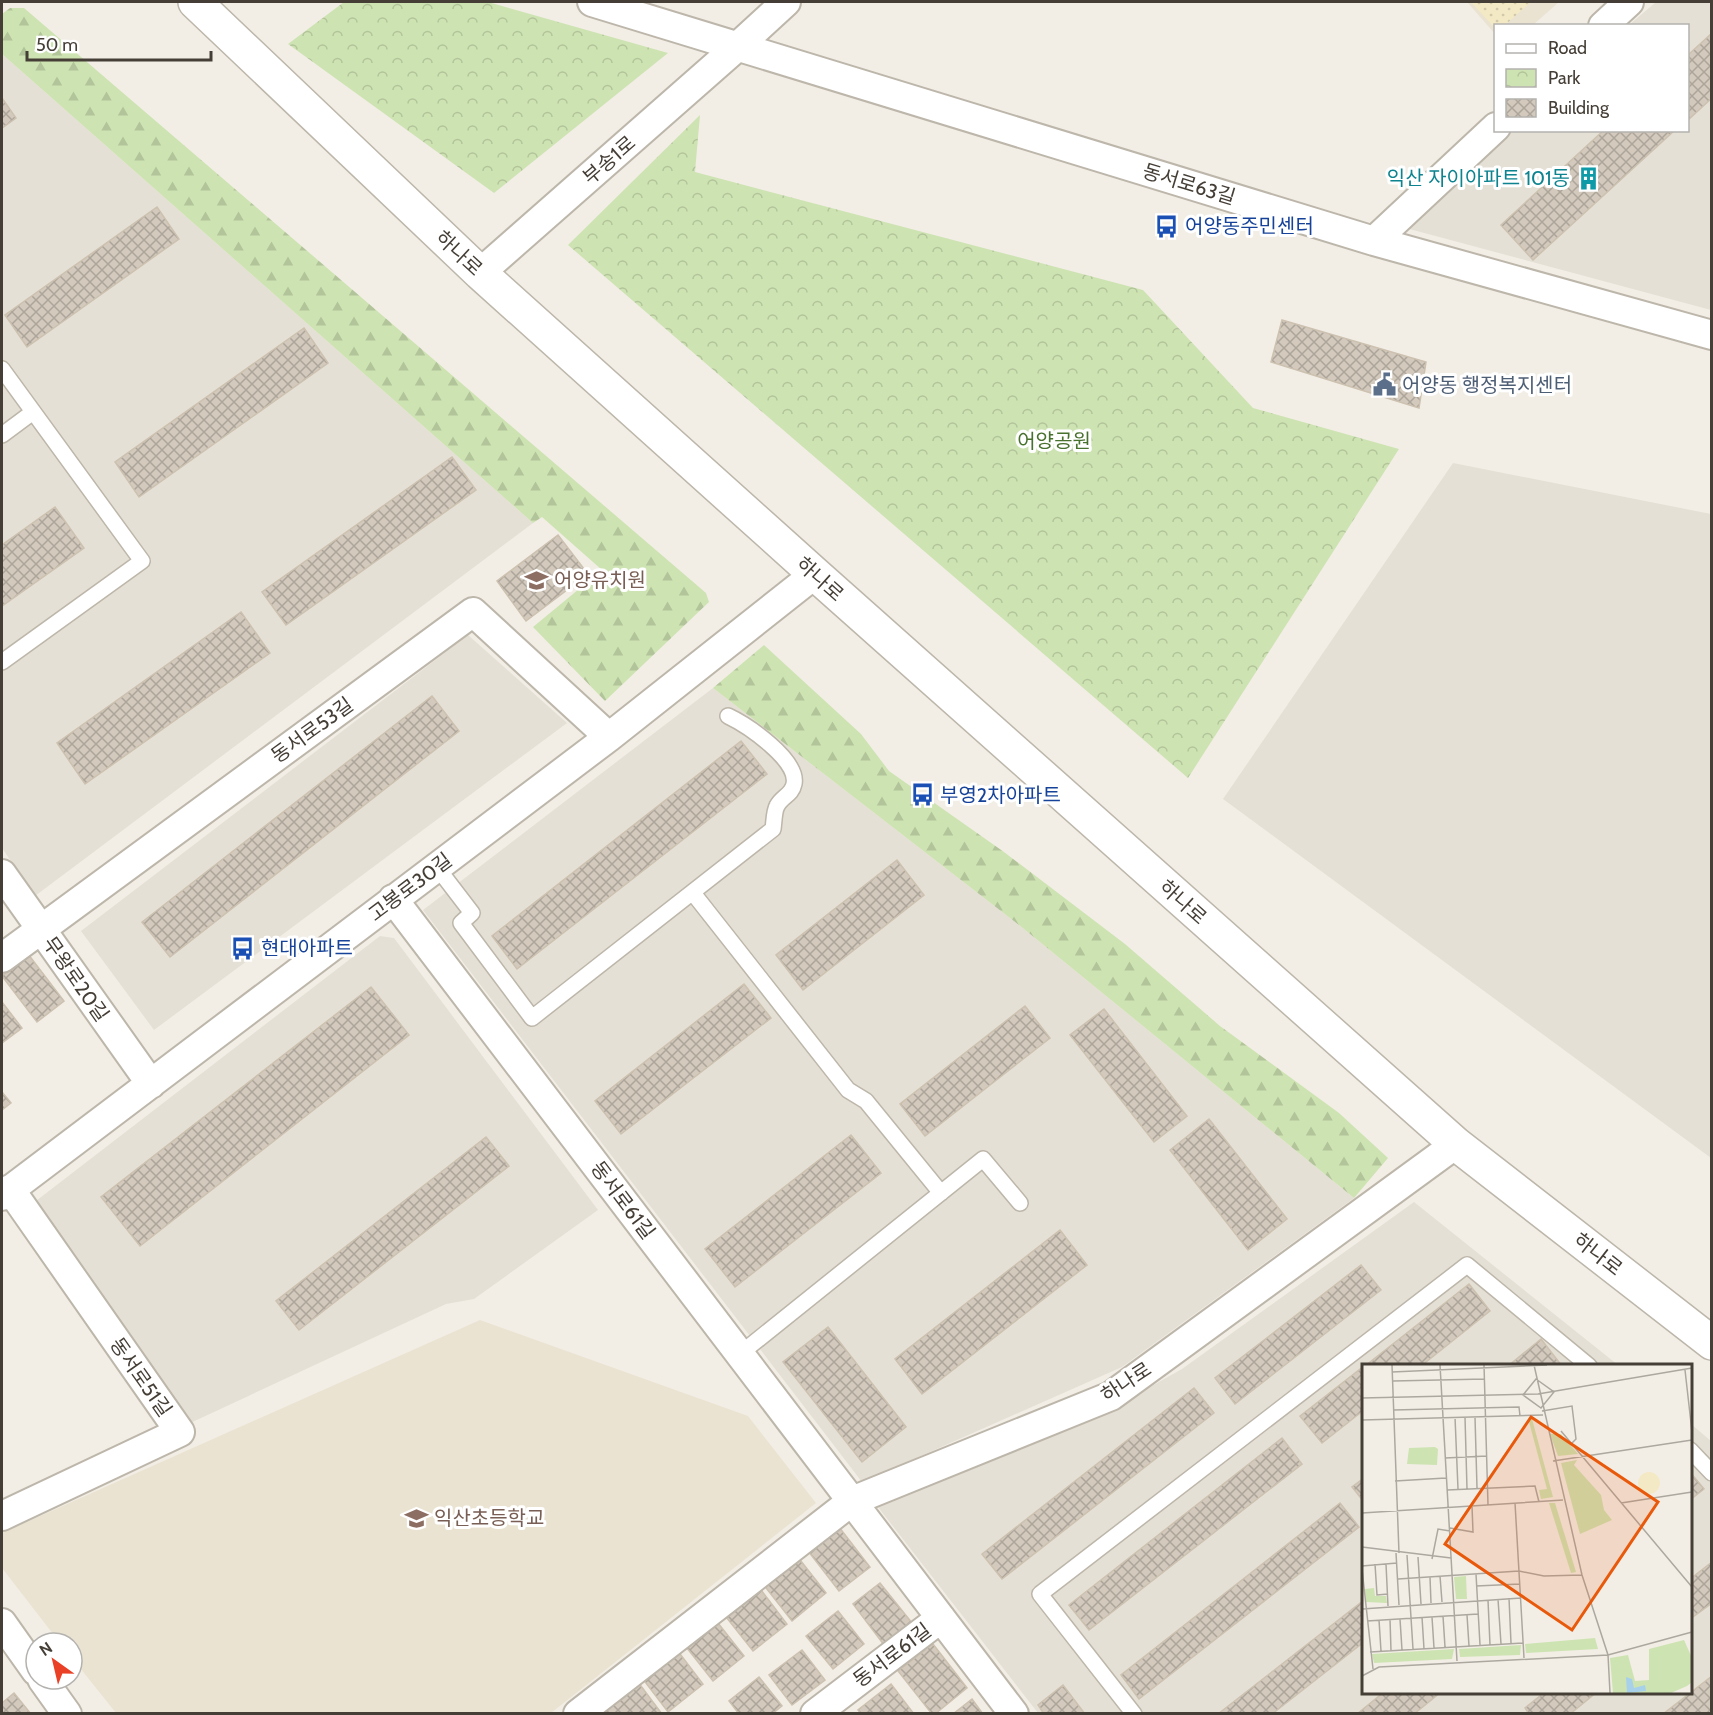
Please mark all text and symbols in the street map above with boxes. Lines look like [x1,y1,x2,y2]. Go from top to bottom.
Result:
scale bar [27,24,212,62]
legend [1494,24,1689,132]
text: 50 m [36,34,78,56]
text: Road [1548,37,1587,59]
text: Park [1548,67,1581,89]
text: Building [1548,97,1610,119]
street label: 부송1로 [578,131,640,189]
street label: 동서로63길 [1140,159,1238,209]
building icon: 익산 자이아파트 101동 [1575,165,1601,191]
place label: 익산 자이아파트 101동 [1387,166,1570,190]
bus stop icon: 어양동주민센터 [1154,213,1180,239]
place label: 어양동주민센터 [1185,214,1314,238]
street label: 하나로 [431,225,487,281]
public building icon: 어양동 행정복지센터 [1371,372,1397,398]
place label: 어양동 행정복지센터 [1402,373,1572,397]
park label: 어양공원 [1017,429,1091,453]
street label: 하나로 [791,552,849,606]
school or university icon: 어양유치원 [523,567,549,593]
place label: 어양유치원 [554,568,646,592]
street label: 동서로53길 [266,692,358,768]
bus stop icon: 부영2차아파트 [909,782,935,808]
place label: 부영2차아파트 [940,783,1061,807]
street label: 고봉로30길 [363,848,457,926]
street label: 하나로 [1154,875,1212,929]
street label: 무왕로20길 [38,932,114,1026]
bus stop icon: 현대아파트 [230,935,256,961]
place label: 현대아파트 [261,936,353,960]
street label: 동서로61길 [586,1156,660,1244]
street label: 하나로 [1569,1228,1627,1280]
street label: 동서로51길 [105,1333,177,1421]
street label: 하나로 [1096,1357,1156,1407]
inset map [1362,1364,1692,1694]
school or university icon: 익산초등학교 [403,1505,429,1531]
place label: 익산초등학교 [434,1506,544,1530]
street label: 동서로61길 [848,1618,936,1692]
north arrow [24,1631,84,1691]
text: N [36,1638,56,1660]

